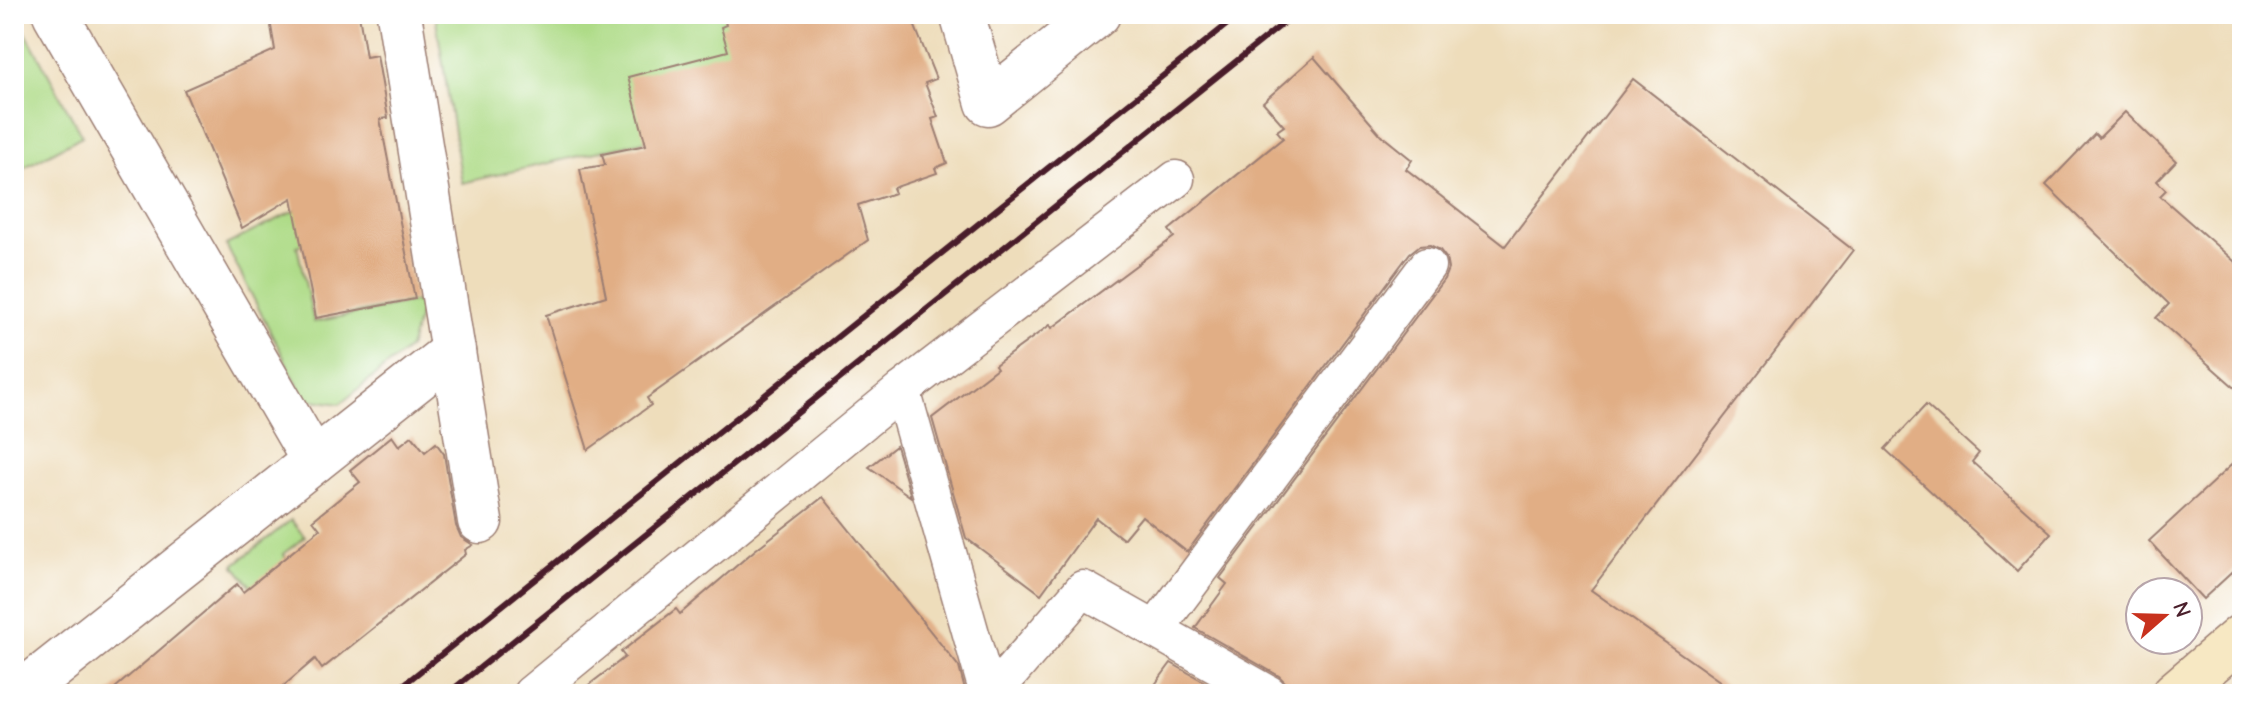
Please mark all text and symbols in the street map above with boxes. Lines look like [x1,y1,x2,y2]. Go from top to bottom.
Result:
north arrow [2124,576,2204,656]
text: N [2167,598,2197,621]

